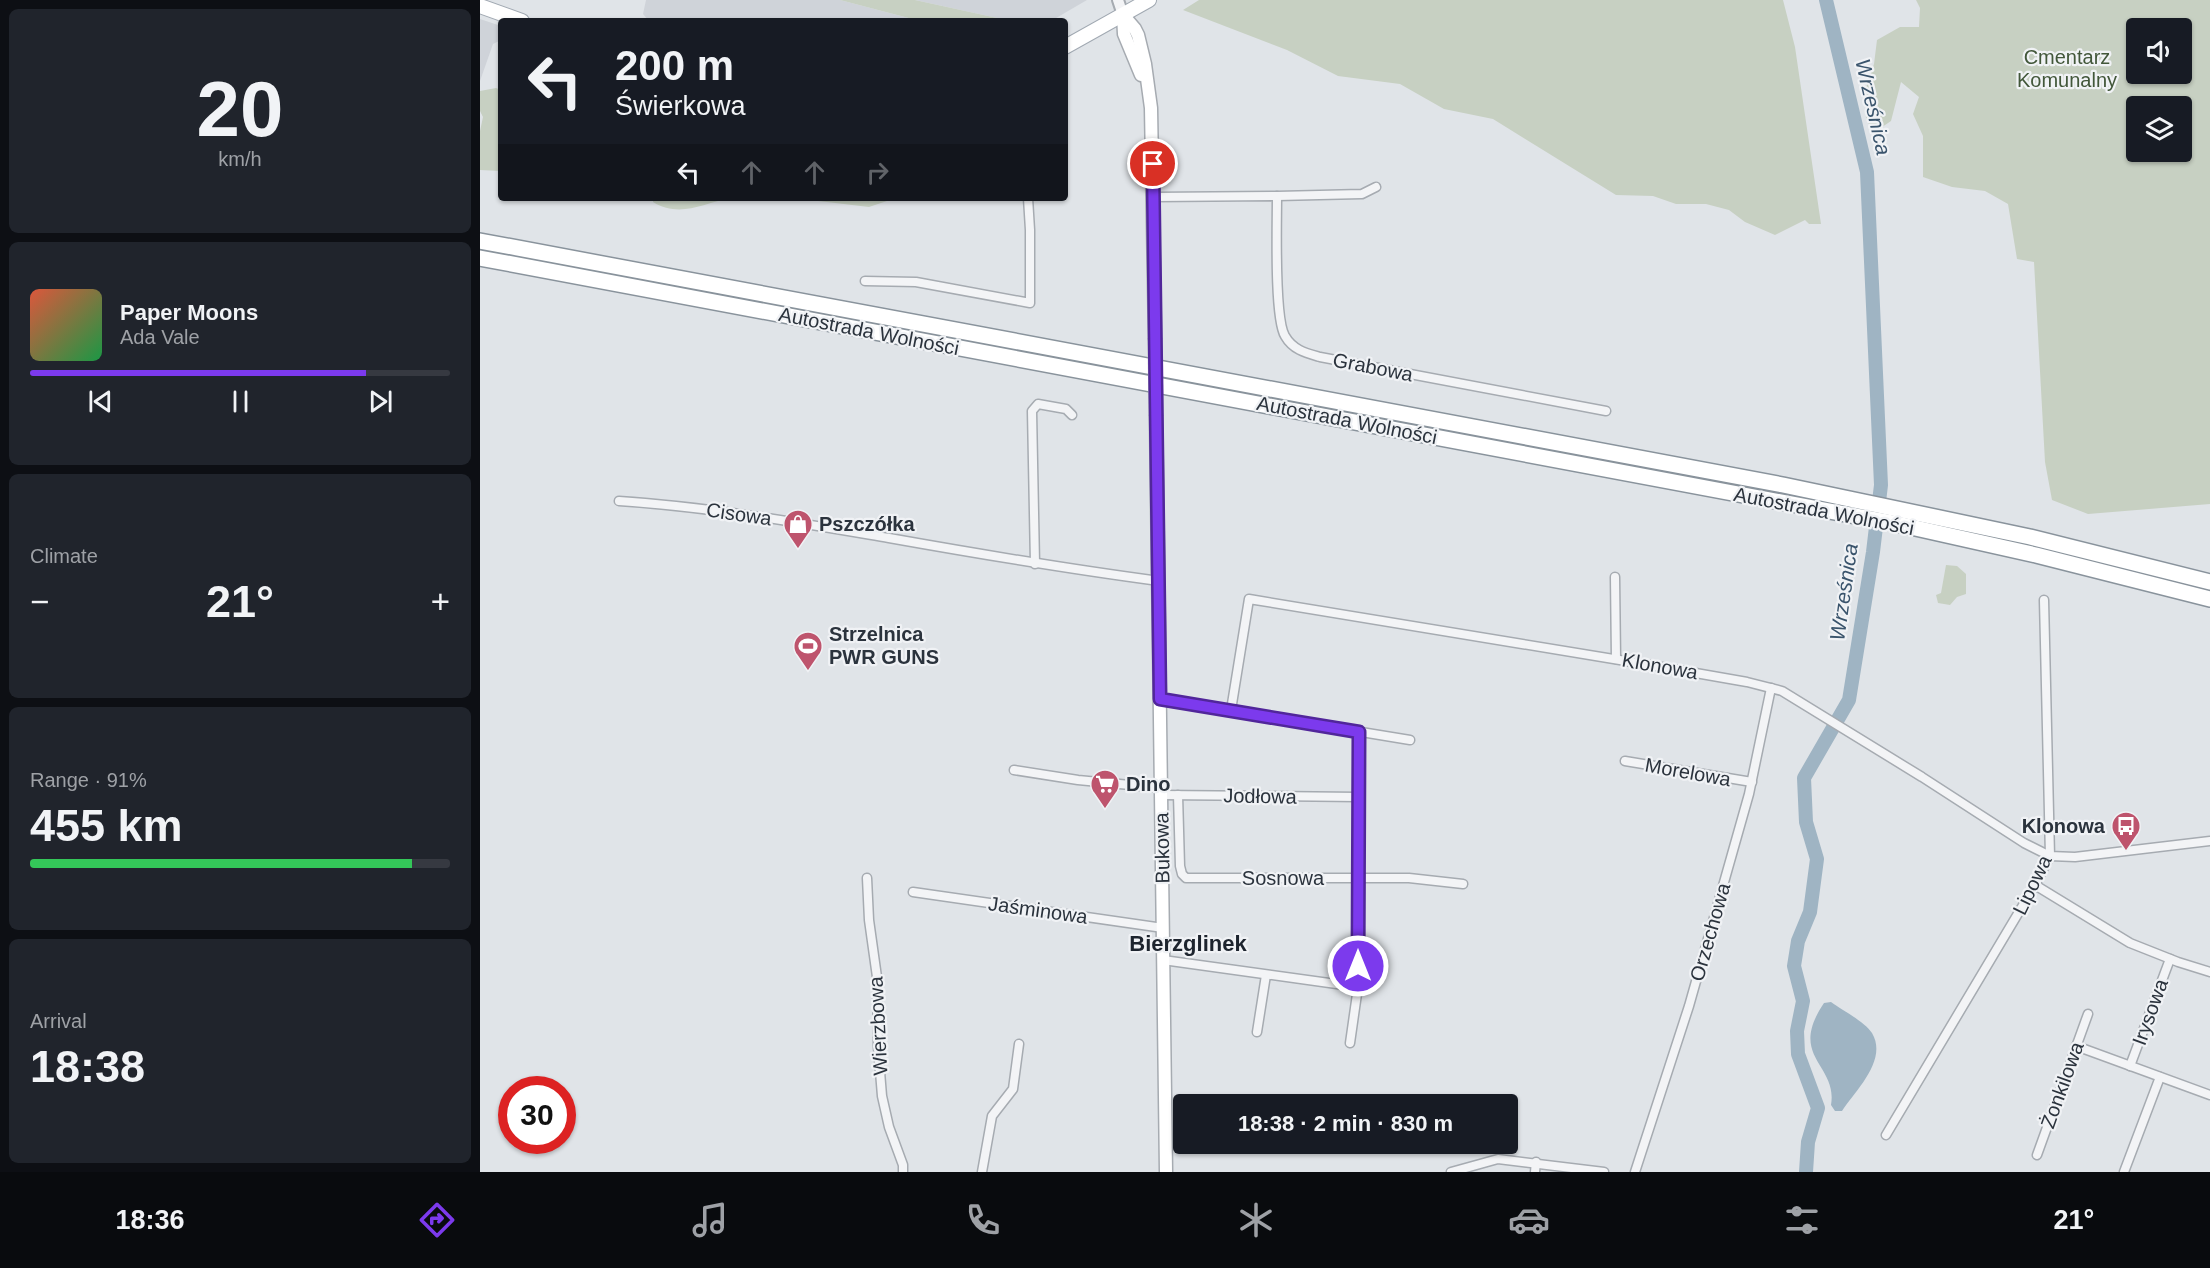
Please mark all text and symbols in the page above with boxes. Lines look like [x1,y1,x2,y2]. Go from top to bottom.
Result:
map controls [2126,18,2192,162]
button: sound [2126,18,2192,84]
icon: left [516,42,594,120]
text: 200 m [615,42,734,89]
park label: Cmentarz Komunalny [2017,46,2117,91]
water label: Wrześnica [1851,57,1896,157]
text: 20 [197,65,283,153]
text: Świerkowa [615,91,746,121]
button: layers [2126,96,2192,162]
pin [1127,138,1178,189]
icon: arrive [1136,147,1169,180]
text: km/h [218,148,262,170]
icon: left [672,156,705,189]
icon: ahead [735,156,768,189]
icon: ahead [798,156,831,189]
icon: right [861,156,894,189]
text: Paper Moons [120,300,258,325]
street label: Autostrada Wolności [777,303,961,359]
text: Ada Vale [120,326,200,348]
street label: Grabowa [1331,348,1416,386]
icon: previous [84,385,117,418]
icon: pause [224,385,257,418]
icon: next [364,385,397,418]
street label: Autostrada Wolności [1255,392,1439,448]
street label: Autostrada Wolności [1732,483,1916,539]
street label: Cisowa [705,499,774,530]
shop icon: Pszczółka [782,508,814,550]
place label: Pszczółka [819,513,915,535]
water label: Wrześnica [1825,542,1862,642]
text: Climate [30,545,98,567]
text: 21° [206,576,274,627]
text: − [30,583,49,620]
text: + [431,583,450,620]
place label: Strzelnica PWR GUNS [829,623,939,668]
sports icon: Strzelnica PWR GUNS [792,630,824,672]
street label: Klonowa [1620,649,1701,684]
street label: Morelowa [1643,754,1733,791]
supermarket icon: Dino [1089,768,1121,810]
text: Range · 91% [30,769,147,791]
place label: Dino [1126,773,1170,795]
street label: Jodłowa [1223,784,1298,808]
text: 455 km [30,800,183,851]
bus stop icon: Klonowa [2110,810,2142,852]
street label: Bukowa [1150,811,1174,884]
place label: Klonowa [2022,815,2106,837]
street label: Lipowa [2008,851,2056,918]
street label: Sosnowa [1242,867,1325,889]
street label: Orzechowa [1685,880,1735,984]
street label: Jaśminowa [987,892,1090,928]
district label: Bierzglinek [1129,931,1247,956]
position arrow [1326,934,1390,998]
street label: Wierzbowa [864,975,892,1076]
street label: Irysowa [2128,975,2172,1048]
text: Arrival [30,1010,87,1032]
street label: Żonkilowa [2036,1038,2088,1131]
text: 18:38 [30,1041,145,1092]
speed limit sign: 30 [498,1076,576,1154]
text: 18:38 · 2 min · 830 m [1238,1111,1453,1136]
icon: directions [416,1199,458,1241]
icon: music [689,1199,731,1241]
icon: phone [962,1199,1004,1241]
icon: climate [1235,1199,1277,1241]
icon: car [1508,1199,1550,1241]
icon: filters [1781,1199,1823,1241]
text: 18:36 [116,1205,185,1235]
text: 21° [2054,1205,2094,1235]

